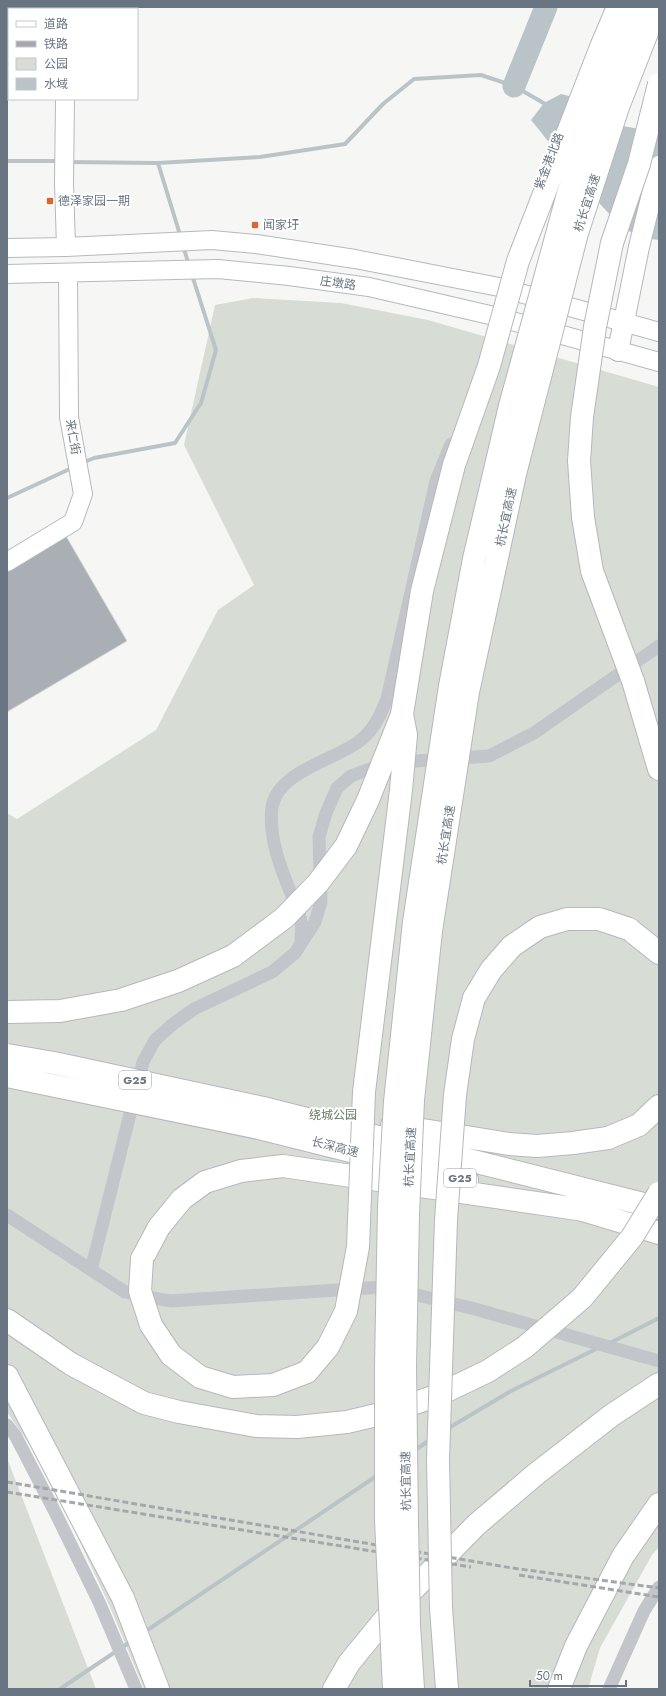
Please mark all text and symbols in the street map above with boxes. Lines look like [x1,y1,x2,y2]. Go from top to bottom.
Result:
legend [8,8,138,100]
text: 道路 [44,15,68,33]
text: 铁路 [44,35,68,53]
text: 公园 [44,55,68,73]
text: 水域 [44,75,68,93]
street label: 紫金港北路 [530,130,568,192]
street label: 杭长宜高速 [569,172,605,234]
place label: 德泽家园一期 [58,192,130,210]
marker: 德泽家园一期 [45,196,55,206]
place label: 闻家圩 [263,216,299,234]
marker: 闻家圩 [250,220,260,230]
street label: 庄墩路 [319,272,357,294]
street label: 来仁街 [61,418,85,456]
street label: 杭长宜高速 [491,486,521,548]
street label: 杭长宜高速 [432,804,460,866]
road number: G25 [119,1071,151,1089]
park label: 绕城公园 [309,1106,357,1124]
street label: 杭长宜高速 [399,1127,421,1187]
street label: 长深高速 [310,1132,360,1162]
road number: G25 [444,1169,476,1187]
street label: 杭长宜高速 [396,1451,416,1511]
scale bar [530,1662,626,1688]
text: 50 m [536,1667,563,1685]

